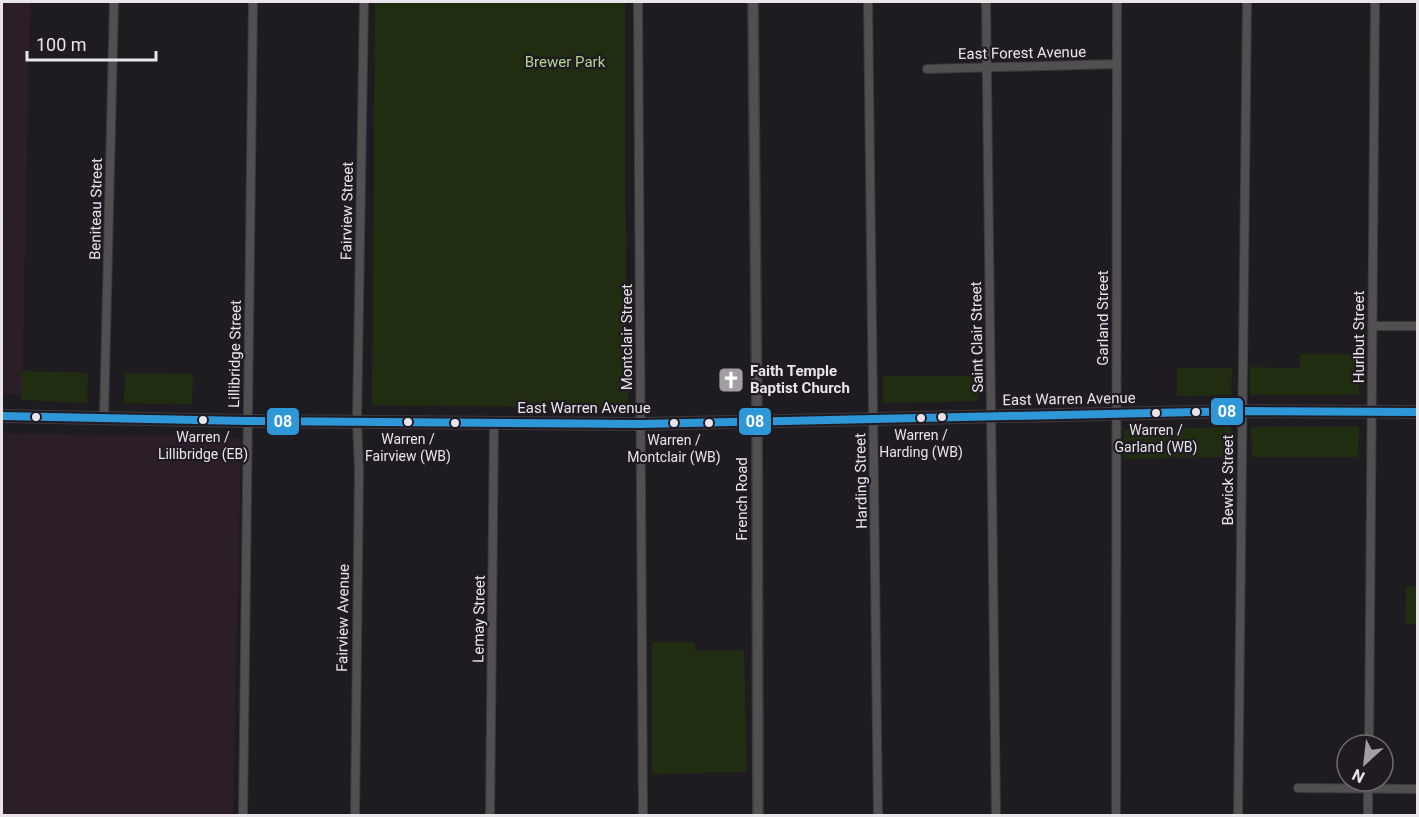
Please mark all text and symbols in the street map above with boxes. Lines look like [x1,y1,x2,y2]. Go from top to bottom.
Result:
scale bar [27,24,156,62]
text: 100 m [36,34,87,55]
street label: East Forest Avenue [958,43,1086,63]
park label: Brewer Park [525,53,606,71]
street label: Beniteau Street [86,158,106,260]
street label: Fairview Street [337,162,357,260]
street label: Garland Street [1094,270,1112,366]
street label: Saint Clair Street [967,281,987,393]
street label: Montclair Street [618,284,636,390]
street label: Hurlbut Street [1350,291,1368,383]
street label: Lillibridge Street [225,300,245,408]
place label: Faith Temple Baptist Church [750,362,850,397]
church icon: Faith Temple Baptist Church [716,365,746,395]
street label: East Warren Avenue [1002,389,1136,409]
line badge: 08 [1210,397,1244,426]
street label: East Warren Avenue [517,399,651,417]
text: 08 [1218,402,1236,421]
unlabelled marker [1190,406,1202,418]
line badge: 08 [266,407,300,436]
line badge: 08 [738,407,772,436]
marker: Warren / Garland (WB) [1150,407,1162,419]
unlabelled marker [30,411,42,423]
unlabelled marker [936,411,948,423]
text: 08 [274,412,292,431]
text: 08 [746,412,764,431]
marker: Warren / Harding (WB) [915,412,927,424]
marker: Warren / Lillibridge (EB) [197,414,209,426]
marker: Warren / Fairview (WB) [402,416,414,428]
unlabelled marker [449,417,461,429]
marker: Warren / Montclair (WB) [668,417,680,429]
unlabelled marker [703,417,715,429]
place label: Warren / Garland (WB) [1115,422,1197,456]
place label: Warren / Harding (WB) [879,427,963,461]
place label: Warren / Lillibridge (EB) [158,429,248,463]
place label: Warren / Fairview (WB) [365,431,451,465]
place label: Warren / Montclair (WB) [627,432,721,466]
street label: Harding Street [851,433,871,529]
street label: Bewick Street [1219,434,1237,525]
street label: French Road [733,457,751,541]
street label: Fairview Avenue [333,564,353,672]
street label: Lemay Street [469,575,489,663]
north arrow [1335,733,1395,793]
text: N [1349,765,1368,787]

